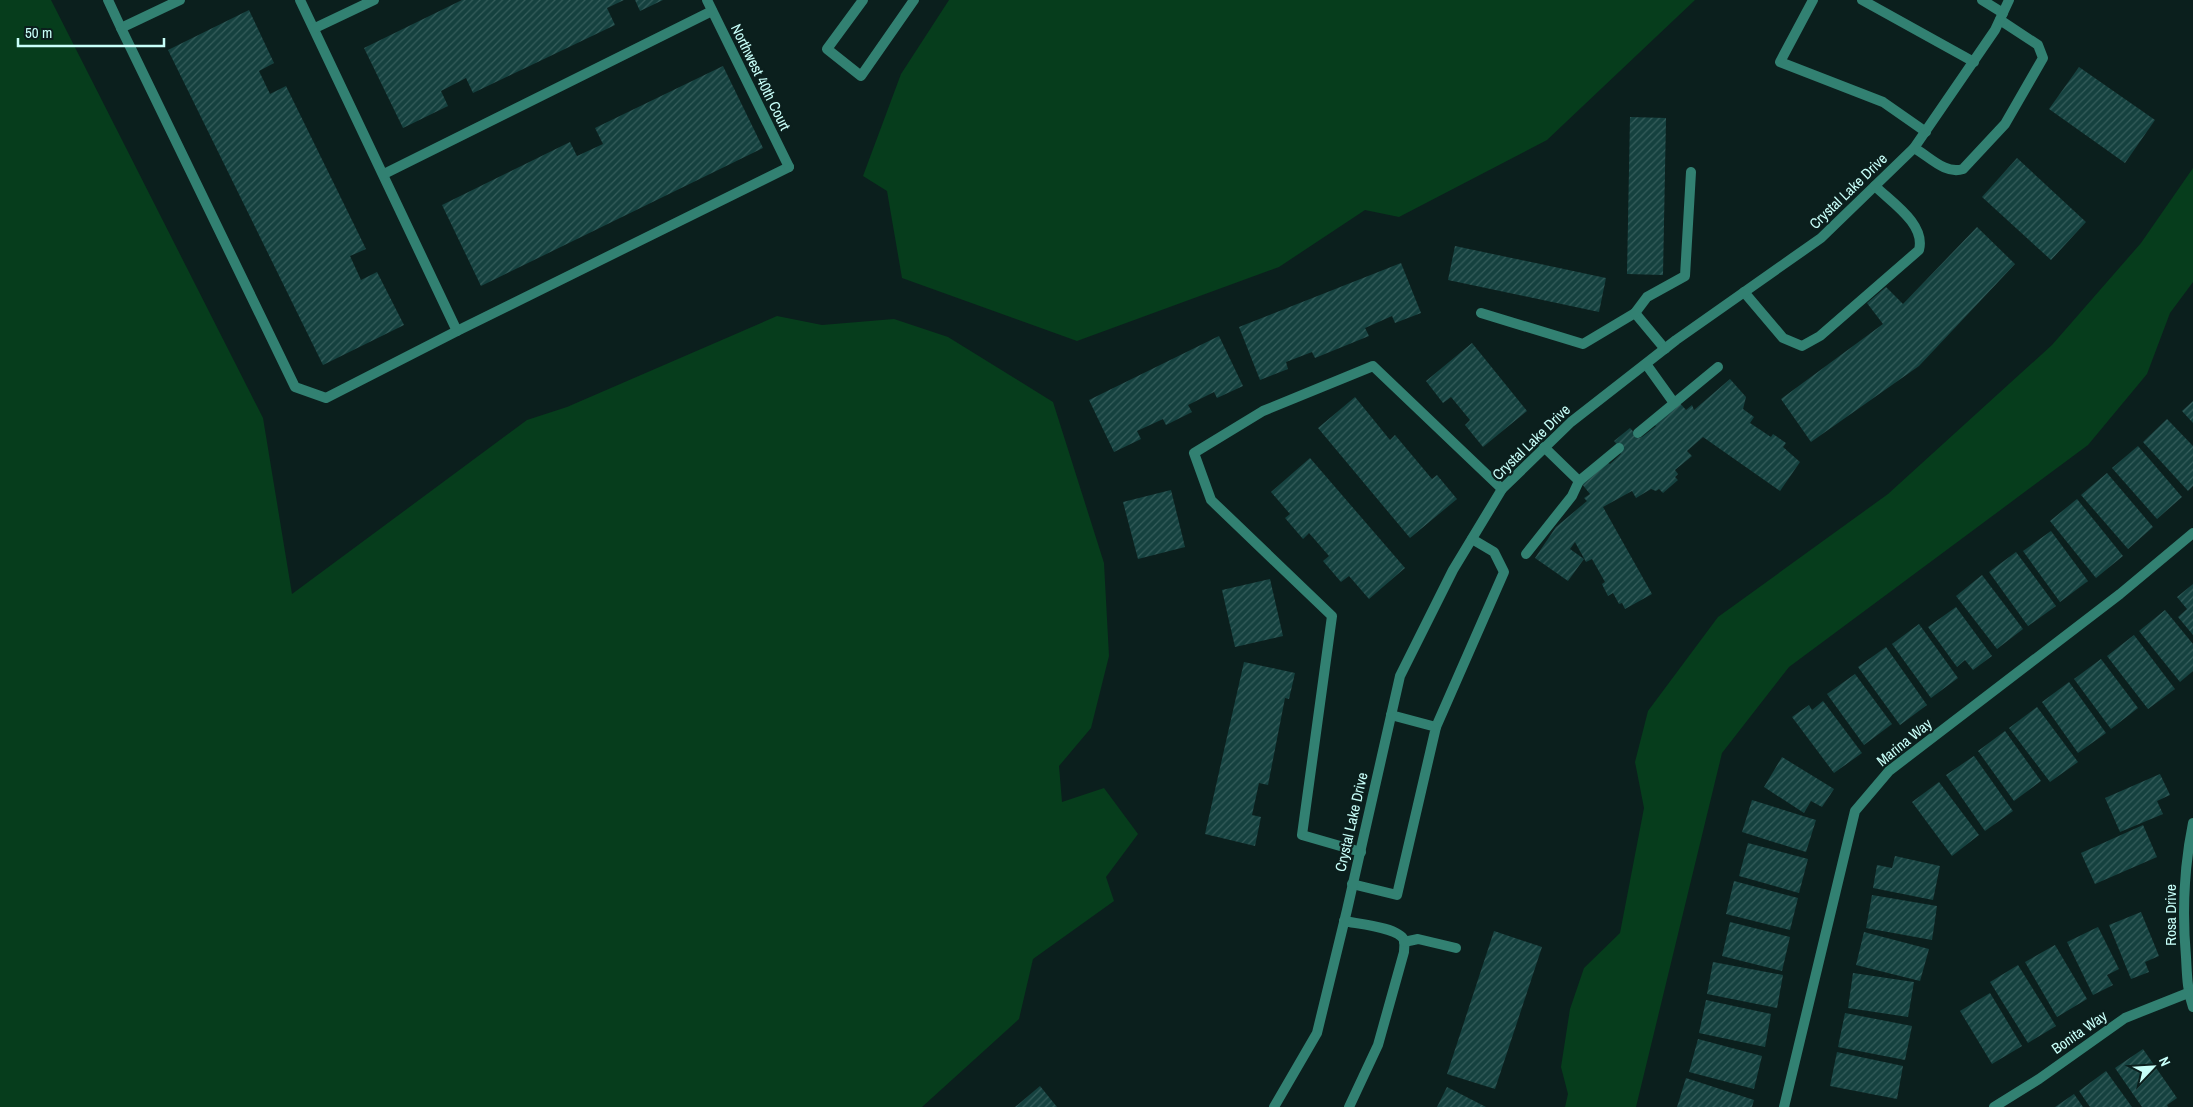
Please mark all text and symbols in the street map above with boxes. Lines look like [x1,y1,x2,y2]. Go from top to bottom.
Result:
scale bar [18,15,164,47]
street label: Northwest 40th Court [726,20,796,134]
text: 50 m [25,22,52,43]
street label: Crystal Lake Drive [1804,148,1892,234]
street label: Crystal Lake Drive [1487,399,1575,485]
street label: Marina Way [1872,713,1937,771]
street label: Crystal Lake Drive [1329,770,1373,874]
street label: Rosa Drive [2160,884,2181,946]
street label: Bonita Way [2047,1005,2112,1059]
north arrow [2128,1042,2178,1092]
text: N [2155,1054,2175,1069]

